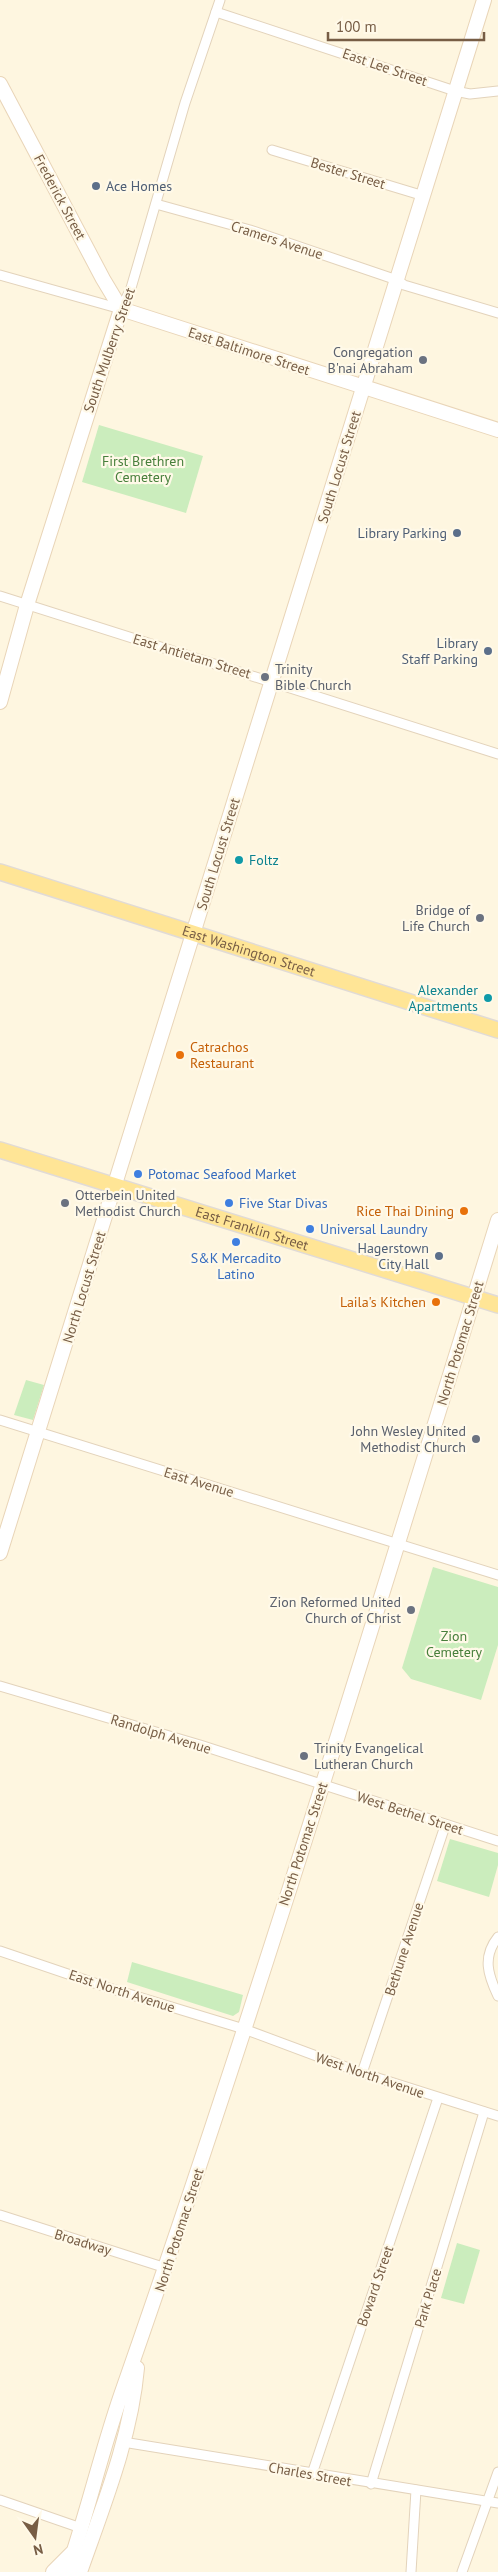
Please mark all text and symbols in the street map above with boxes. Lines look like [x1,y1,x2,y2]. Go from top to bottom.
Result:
scale bar [328,10,484,42]
text: 100 m [336,17,377,36]
street label: East Lee Street [340,44,430,90]
street label: Frederick Street [30,151,90,243]
street label: Bester Street [308,153,388,193]
place label: Ace Homes [106,177,172,195]
marker: Ace Homes [90,180,102,192]
street label: Cramers Avenue [229,217,325,263]
street label: South Mulberry Street [79,285,139,415]
street label: East Baltimore Street [186,323,312,379]
place label: Congregation B'nai Abraham [328,343,413,377]
marker: Congregation B'nai Abraham [417,354,429,366]
street label: South Locust Street [313,408,365,525]
park label: First Brethren Cemetery [102,452,184,486]
place label: Library Parking [358,524,447,542]
marker: Library Parking [451,527,463,539]
street label: East Antietam Street [131,630,253,683]
place label: Library Staff Parking [402,634,478,668]
marker: Library Staff Parking [482,645,494,657]
place label: Trinity Bible Church [275,660,351,694]
marker: Trinity Bible Church [259,671,271,683]
street label: South Locust Street [192,795,244,912]
place label: Foltz [249,851,279,869]
marker: Foltz [233,854,245,866]
place label: Bridge of Life Church [402,901,471,935]
marker: Bridge of Life Church [474,912,486,924]
street label: East Washington Street [180,921,318,981]
place label: Alexander Apartments [409,981,478,1015]
marker: Alexander Apartments [482,992,494,1004]
place label: Catrachos Restaurant [190,1038,254,1072]
marker: Catrachos Restaurant [174,1049,186,1061]
place label: Potomac Seafood Market [148,1165,296,1183]
marker: Potomac Seafood Market [132,1168,144,1180]
place label: Otterbein United Methodist Church [75,1186,181,1220]
place label: Five Star Divas [239,1194,328,1212]
marker: Otterbein United Methodist Church [59,1197,71,1209]
marker: Five Star Divas [223,1197,235,1209]
street label: East Franklin Street [193,1202,311,1255]
place label: Rice Thai Dining [356,1202,454,1220]
marker: Rice Thai Dining [458,1205,470,1217]
place label: Universal Laundry [320,1220,428,1238]
marker: Universal Laundry [304,1223,316,1235]
street label: North Locust Street [58,1229,110,1345]
marker: S&K Mercadito Latino [230,1236,242,1248]
place label: Hagerstown City Hall [357,1239,429,1273]
place label: S&K Mercadito Latino [191,1249,281,1283]
marker: Hagerstown City Hall [433,1250,445,1262]
street label: North Potomac Street [433,1278,488,1407]
place label: Laila's Kitchen [340,1293,426,1311]
marker: Laila's Kitchen [430,1296,442,1308]
place label: John Wesley United Methodist Church [350,1422,466,1456]
marker: John Wesley United Methodist Church [470,1433,482,1445]
street label: East Avenue [162,1463,236,1501]
place label: Zion Reformed United Church of Christ [270,1593,401,1627]
marker: Zion Reformed United Church of Christ [405,1604,417,1616]
park label: Zion Cemetery [426,1627,483,1661]
street label: Randolph Avenue [109,1710,213,1758]
place label: Trinity Evangelical Lutheran Church [314,1739,423,1773]
marker: Trinity Evangelical Lutheran Church [298,1750,310,1762]
street label: North Potomac Street [275,1780,332,1908]
street label: West Bethel Street [354,1787,466,1839]
street label: Bethune Avenue [380,1900,428,1998]
street label: East North Avenue [67,1965,177,2017]
street label: West North Avenue [313,2048,427,2102]
street label: North Potomac Street [151,2166,208,2294]
street label: Broadway [52,2225,114,2259]
street label: Boward Street [353,2243,397,2329]
street label: Park Place [410,2266,446,2330]
street label: Charles Street [267,2458,353,2490]
north arrow [10,2512,60,2562]
text: N [32,2540,45,2559]

